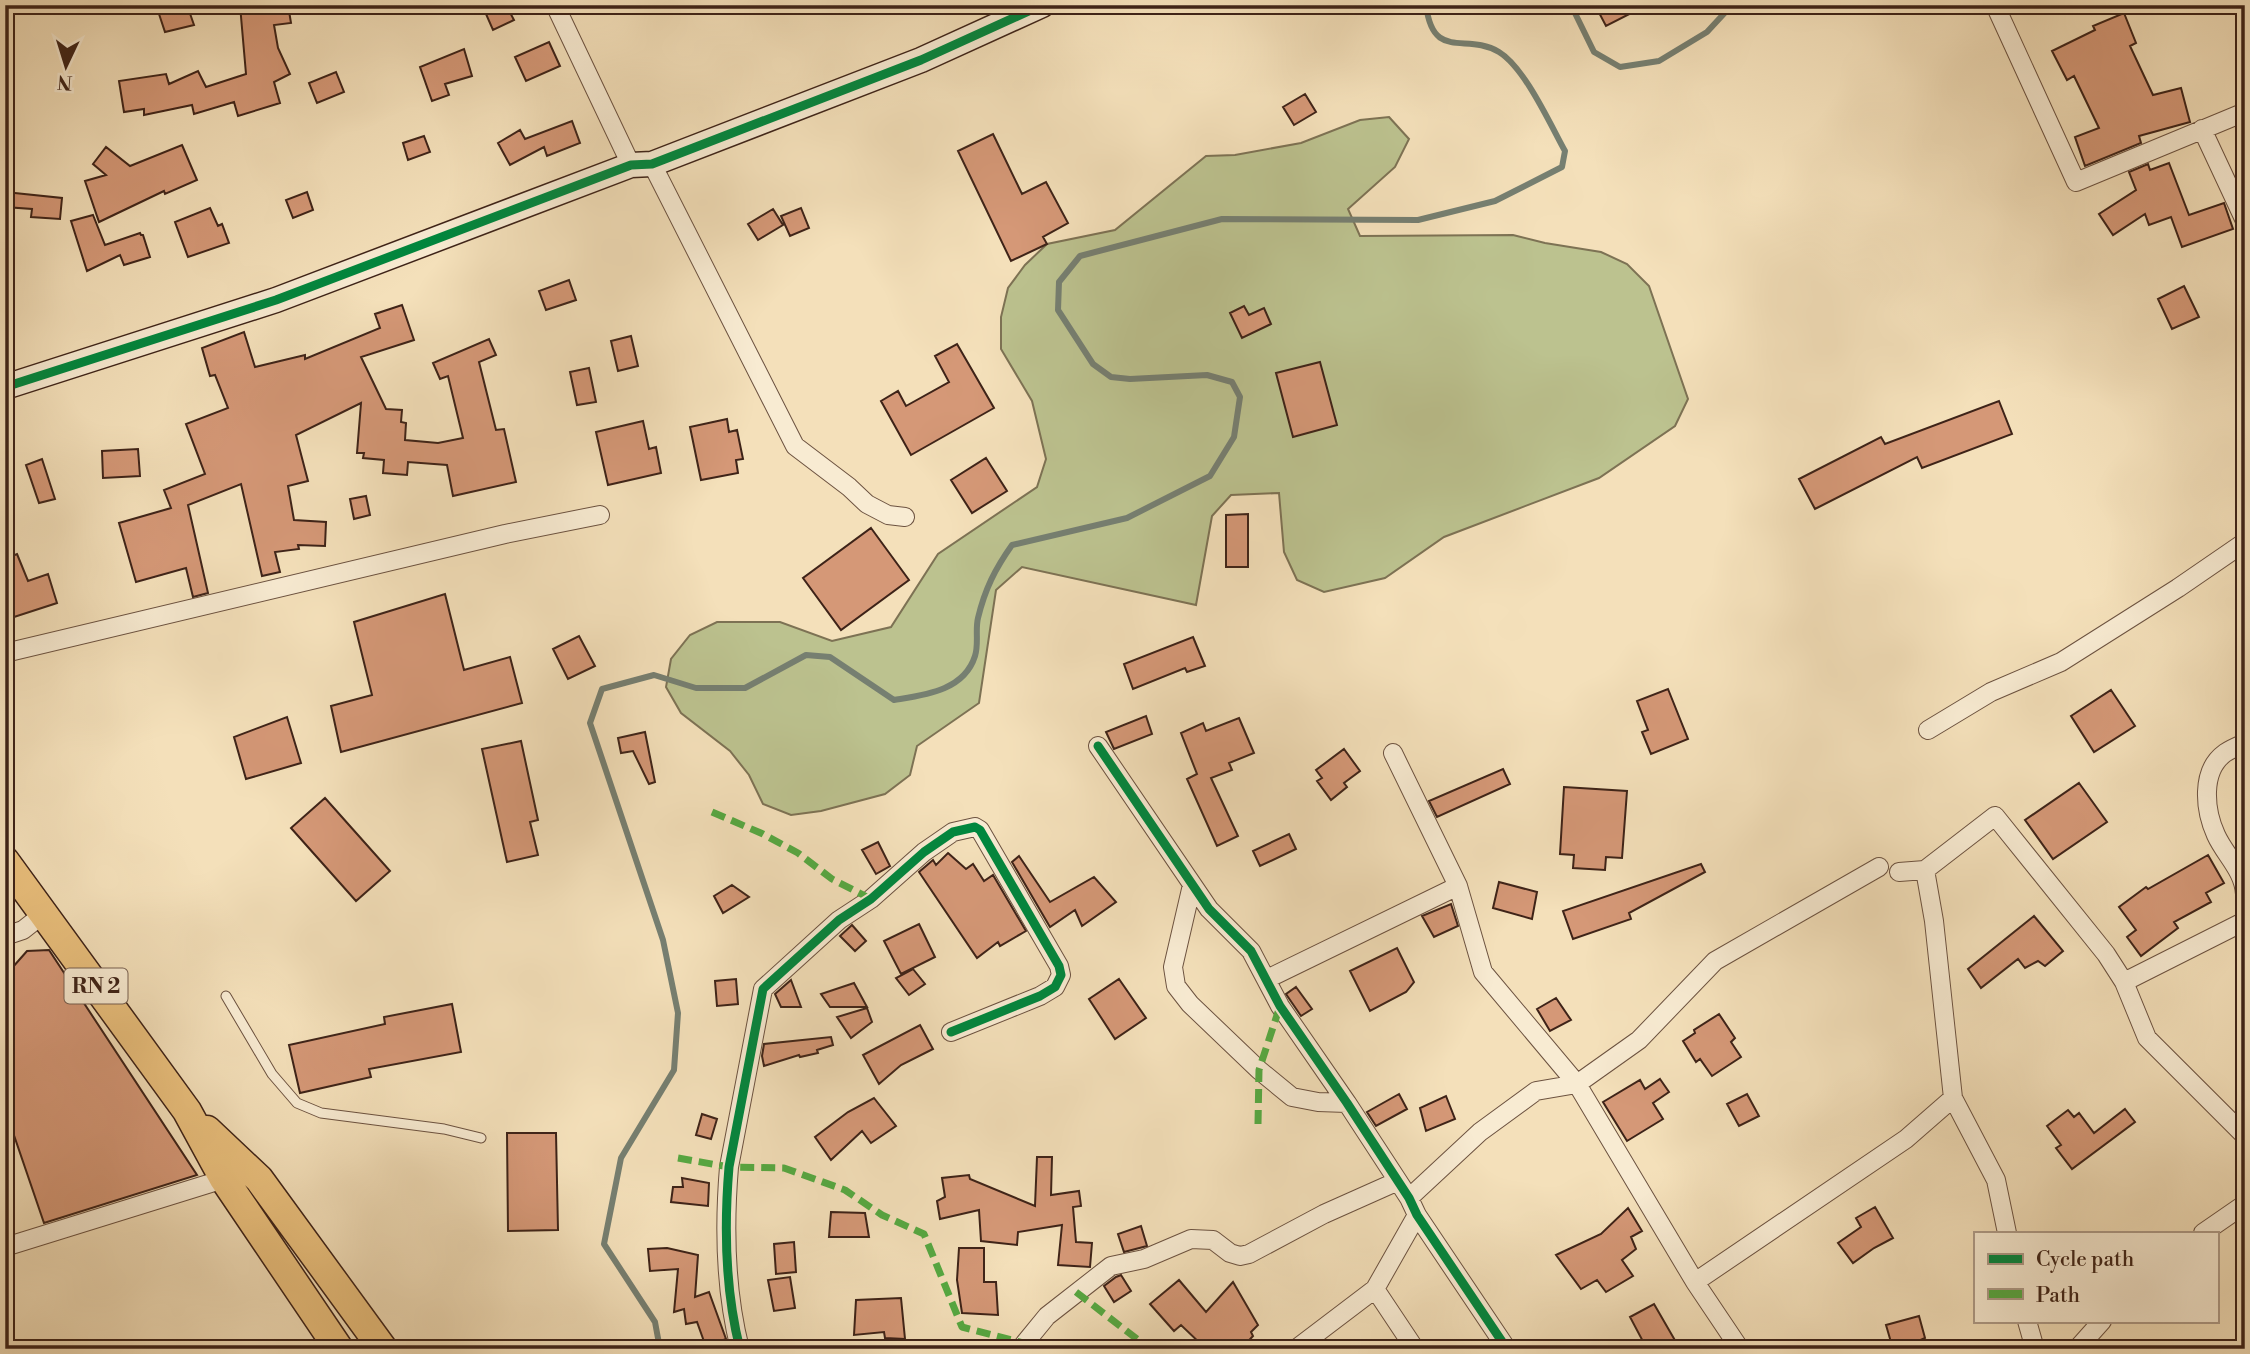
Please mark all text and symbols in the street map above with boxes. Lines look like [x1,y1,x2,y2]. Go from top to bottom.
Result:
north arrow [32,32,102,102]
text: N [57,69,73,94]
road number: RN 2 [64,968,128,1004]
legend [1974,1232,2218,1322]
text: Cycle path [2036,1247,2135,1273]
text: Path [2036,1283,2081,1309]

